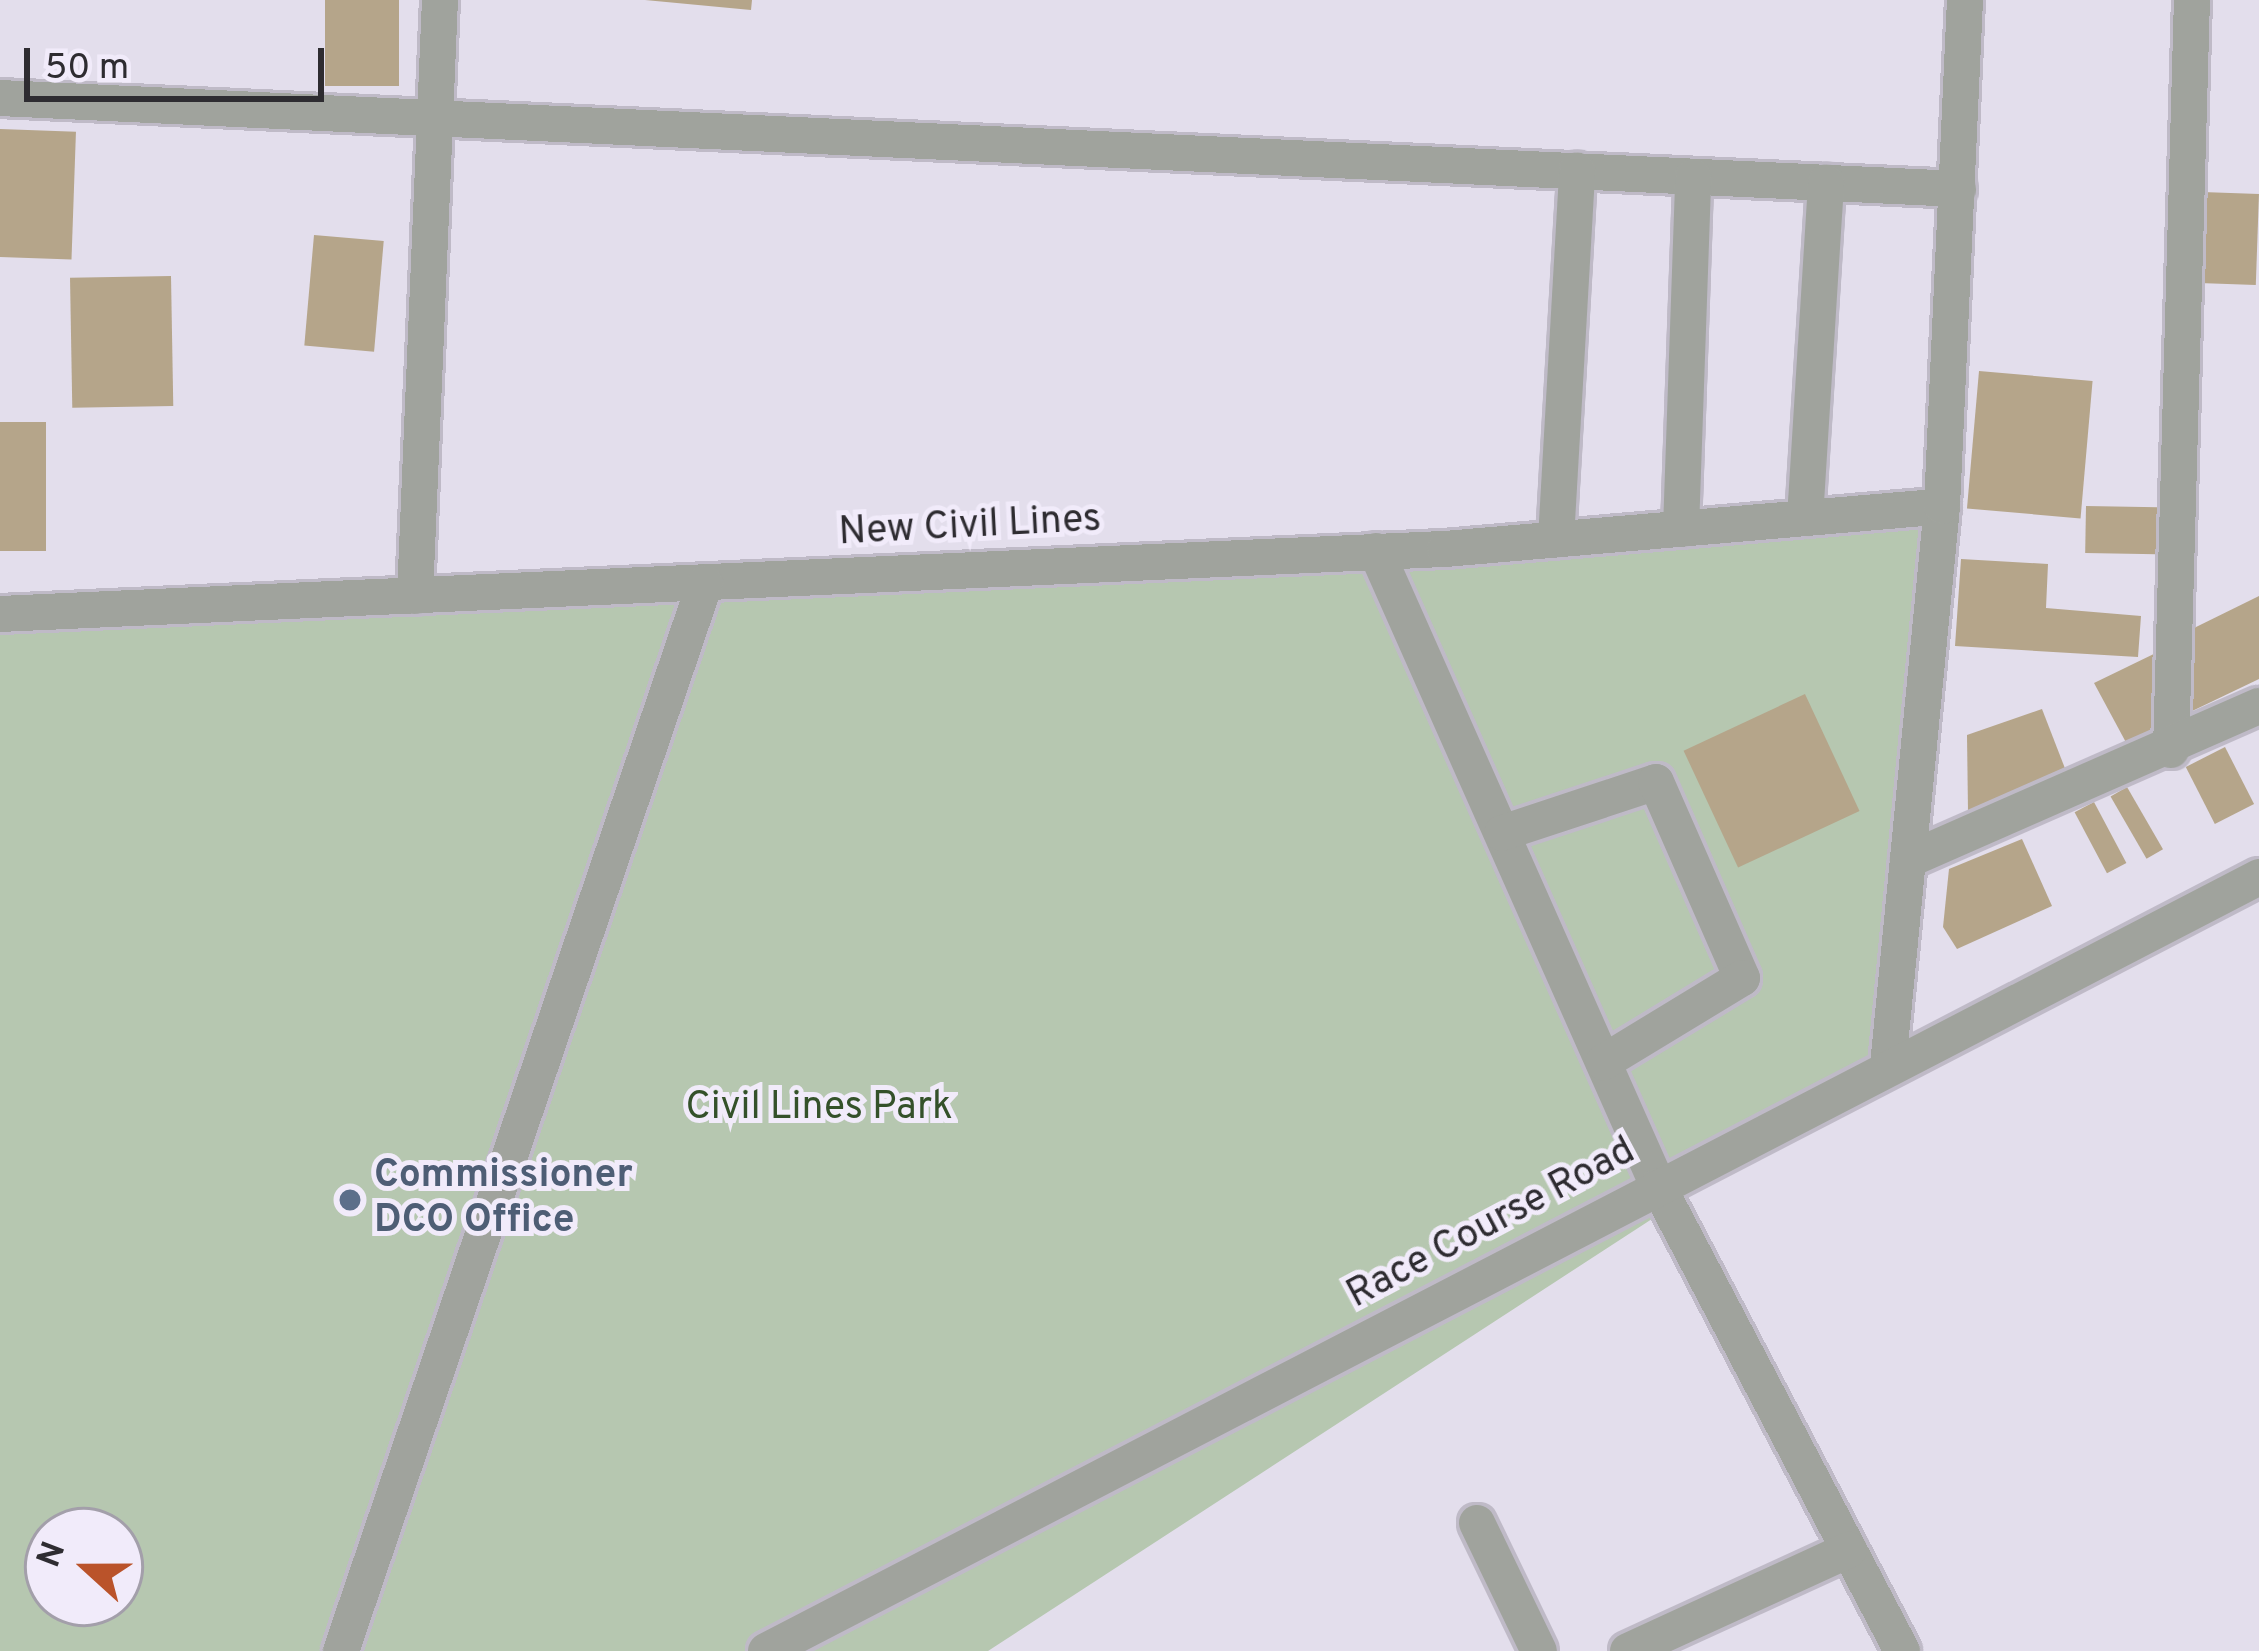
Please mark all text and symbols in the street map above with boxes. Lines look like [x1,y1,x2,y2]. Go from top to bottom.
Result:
scale bar [30,24,330,98]
text: 50 m [45,46,129,92]
street label: New Civil Lines [838,498,1102,558]
park label: Civil Lines Park [685,1086,953,1132]
street label: Race Course Road [1340,1129,1644,1321]
place label: Commissioner DCO Office [374,1155,633,1246]
marker: Commissioner DCO Office [337,1187,363,1213]
north arrow [24,1507,144,1627]
text: N [29,1537,77,1574]

